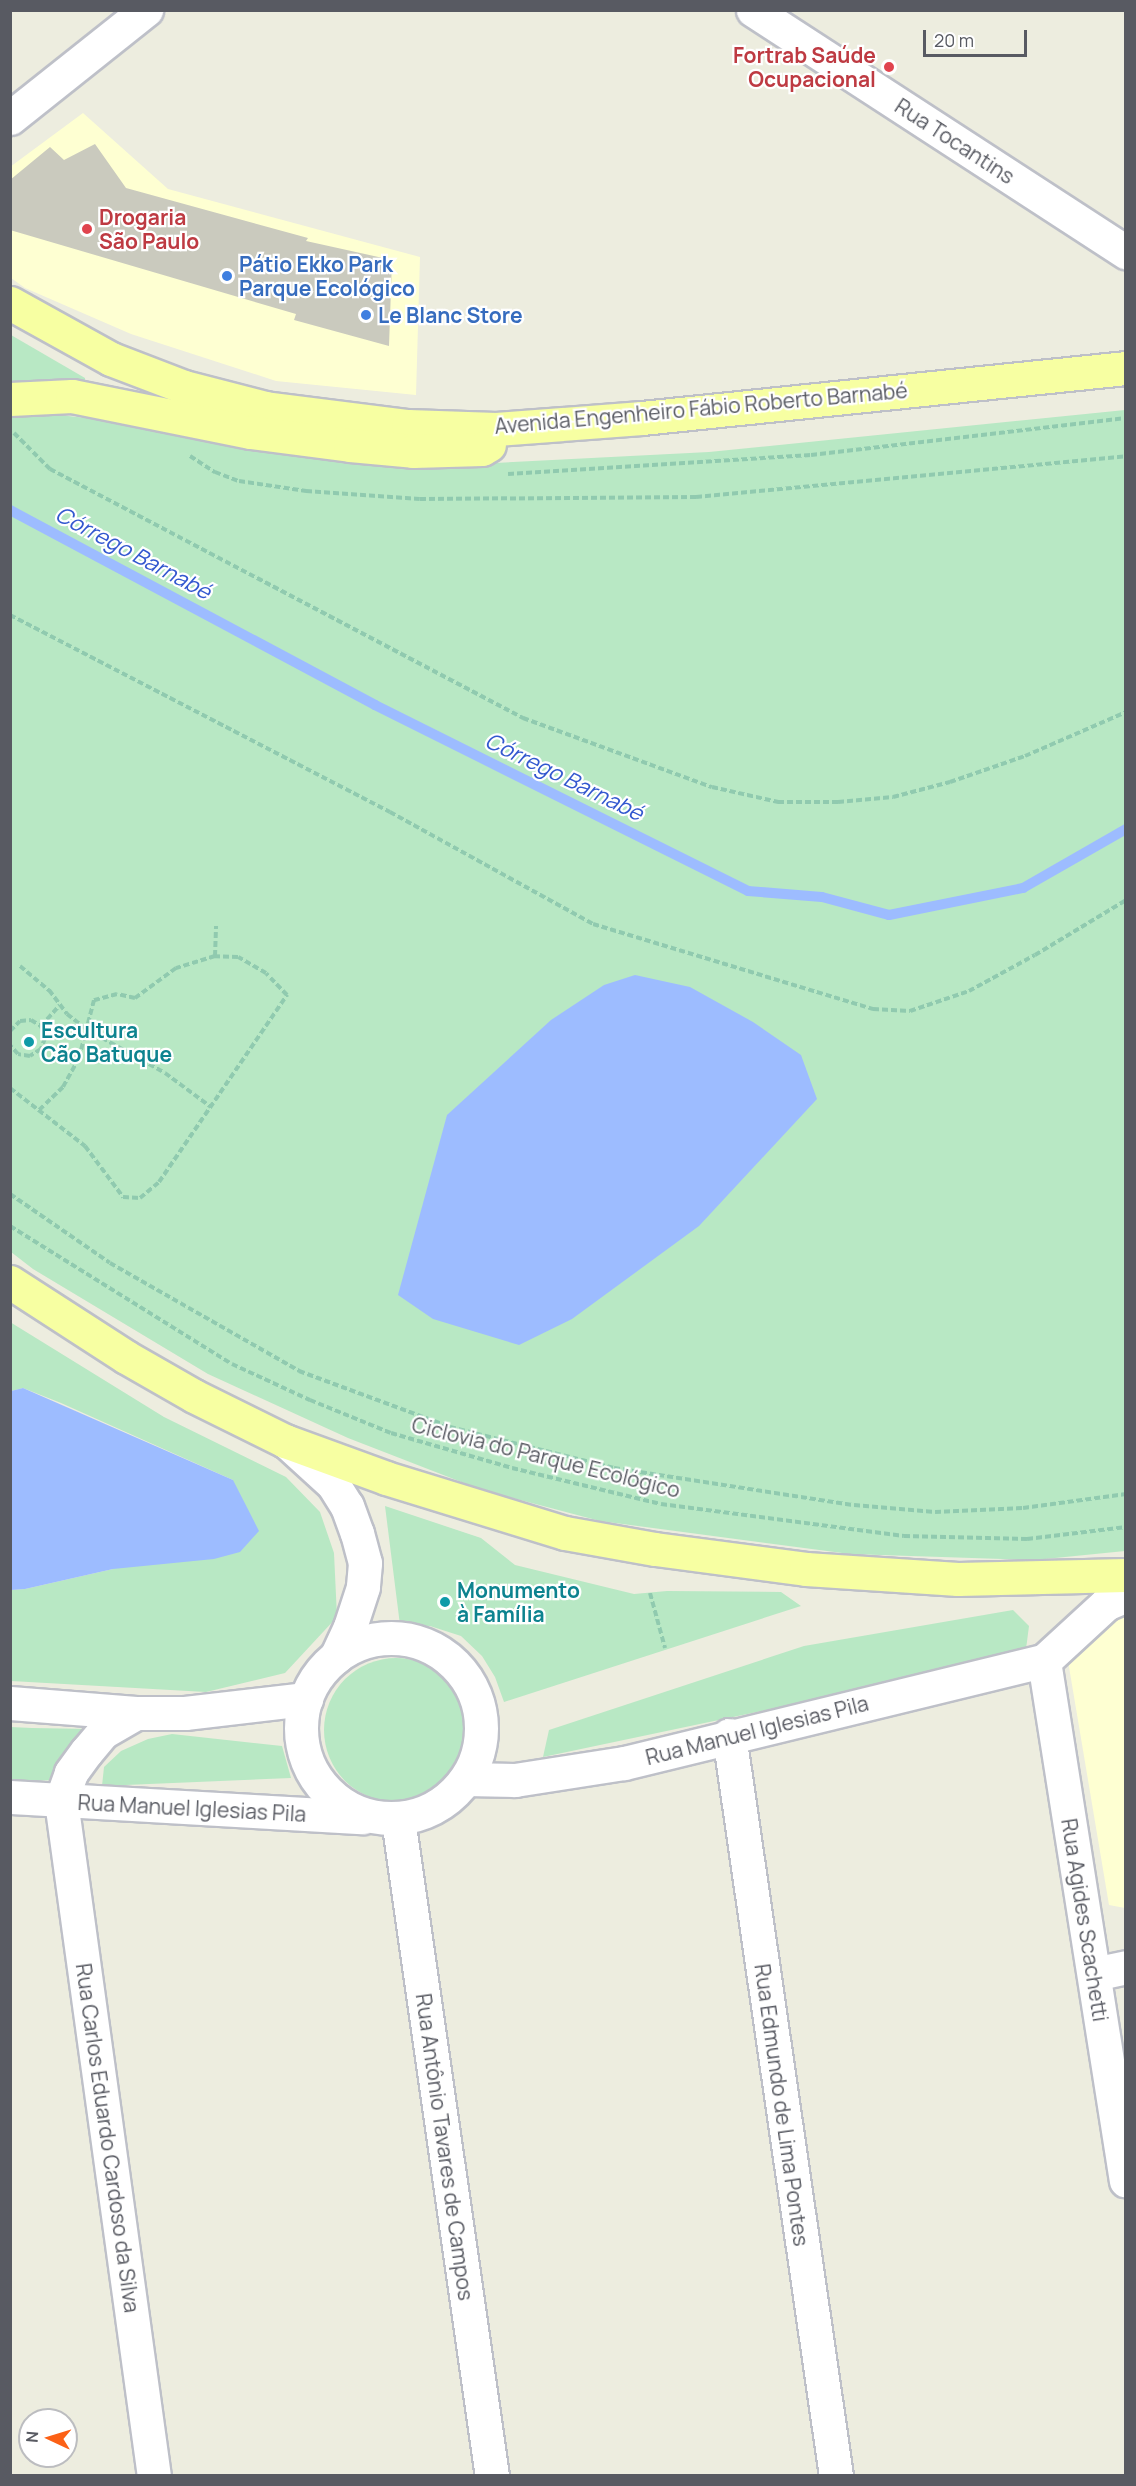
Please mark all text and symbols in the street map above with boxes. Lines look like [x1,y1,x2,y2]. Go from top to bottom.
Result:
scale bar [926,18,1030,56]
text: 20 m [934,28,974,52]
place label: Fortrab Saúde Ocupacional [733,42,876,92]
marker: Fortrab Saúde Ocupacional [880,58,898,76]
street label: Rua Tocantins [891,93,1019,189]
place label: Drogaria São Paulo [99,204,199,254]
marker: Drogaria São Paulo [80,222,94,236]
place label: Pátio Ekko Park Parque Ecológico [239,251,415,301]
marker: Pátio Ekko Park Parque Ecológico [220,269,234,283]
place label: Le Blanc Store [378,302,523,328]
marker: Le Blanc Store [359,308,373,322]
street label: Avenida Engenheiro Fábio Roberto Barnabé [493,377,909,439]
water label: Córrego Barnabé [51,501,215,605]
water label: Córrego Barnabé [481,727,647,827]
place label: Escultura Cão Batuque [41,1017,172,1067]
marker: Escultura Cão Batuque [22,1035,36,1049]
street label: Ciclovia do Parque Ecológico [409,1411,683,1503]
place label: Monumento à Família [457,1577,580,1627]
marker: Monumento à Família [438,1595,452,1609]
street label: Rua Manuel Iglesias Pila [643,1690,871,1770]
street label: Rua Manuel Iglesias Pila [77,1789,307,1827]
street label: Rua Agides Scachetti [1057,1817,1113,2023]
street label: Rua Carlos Eduardo Cardoso da Silva [71,1962,145,2314]
street label: Rua Edmundo de Lima Pontes [750,1962,814,2248]
street label: Rua Antônio Tavares de Campos [411,1992,479,2302]
north arrow [18,2408,78,2468]
text: N [21,2430,43,2443]

